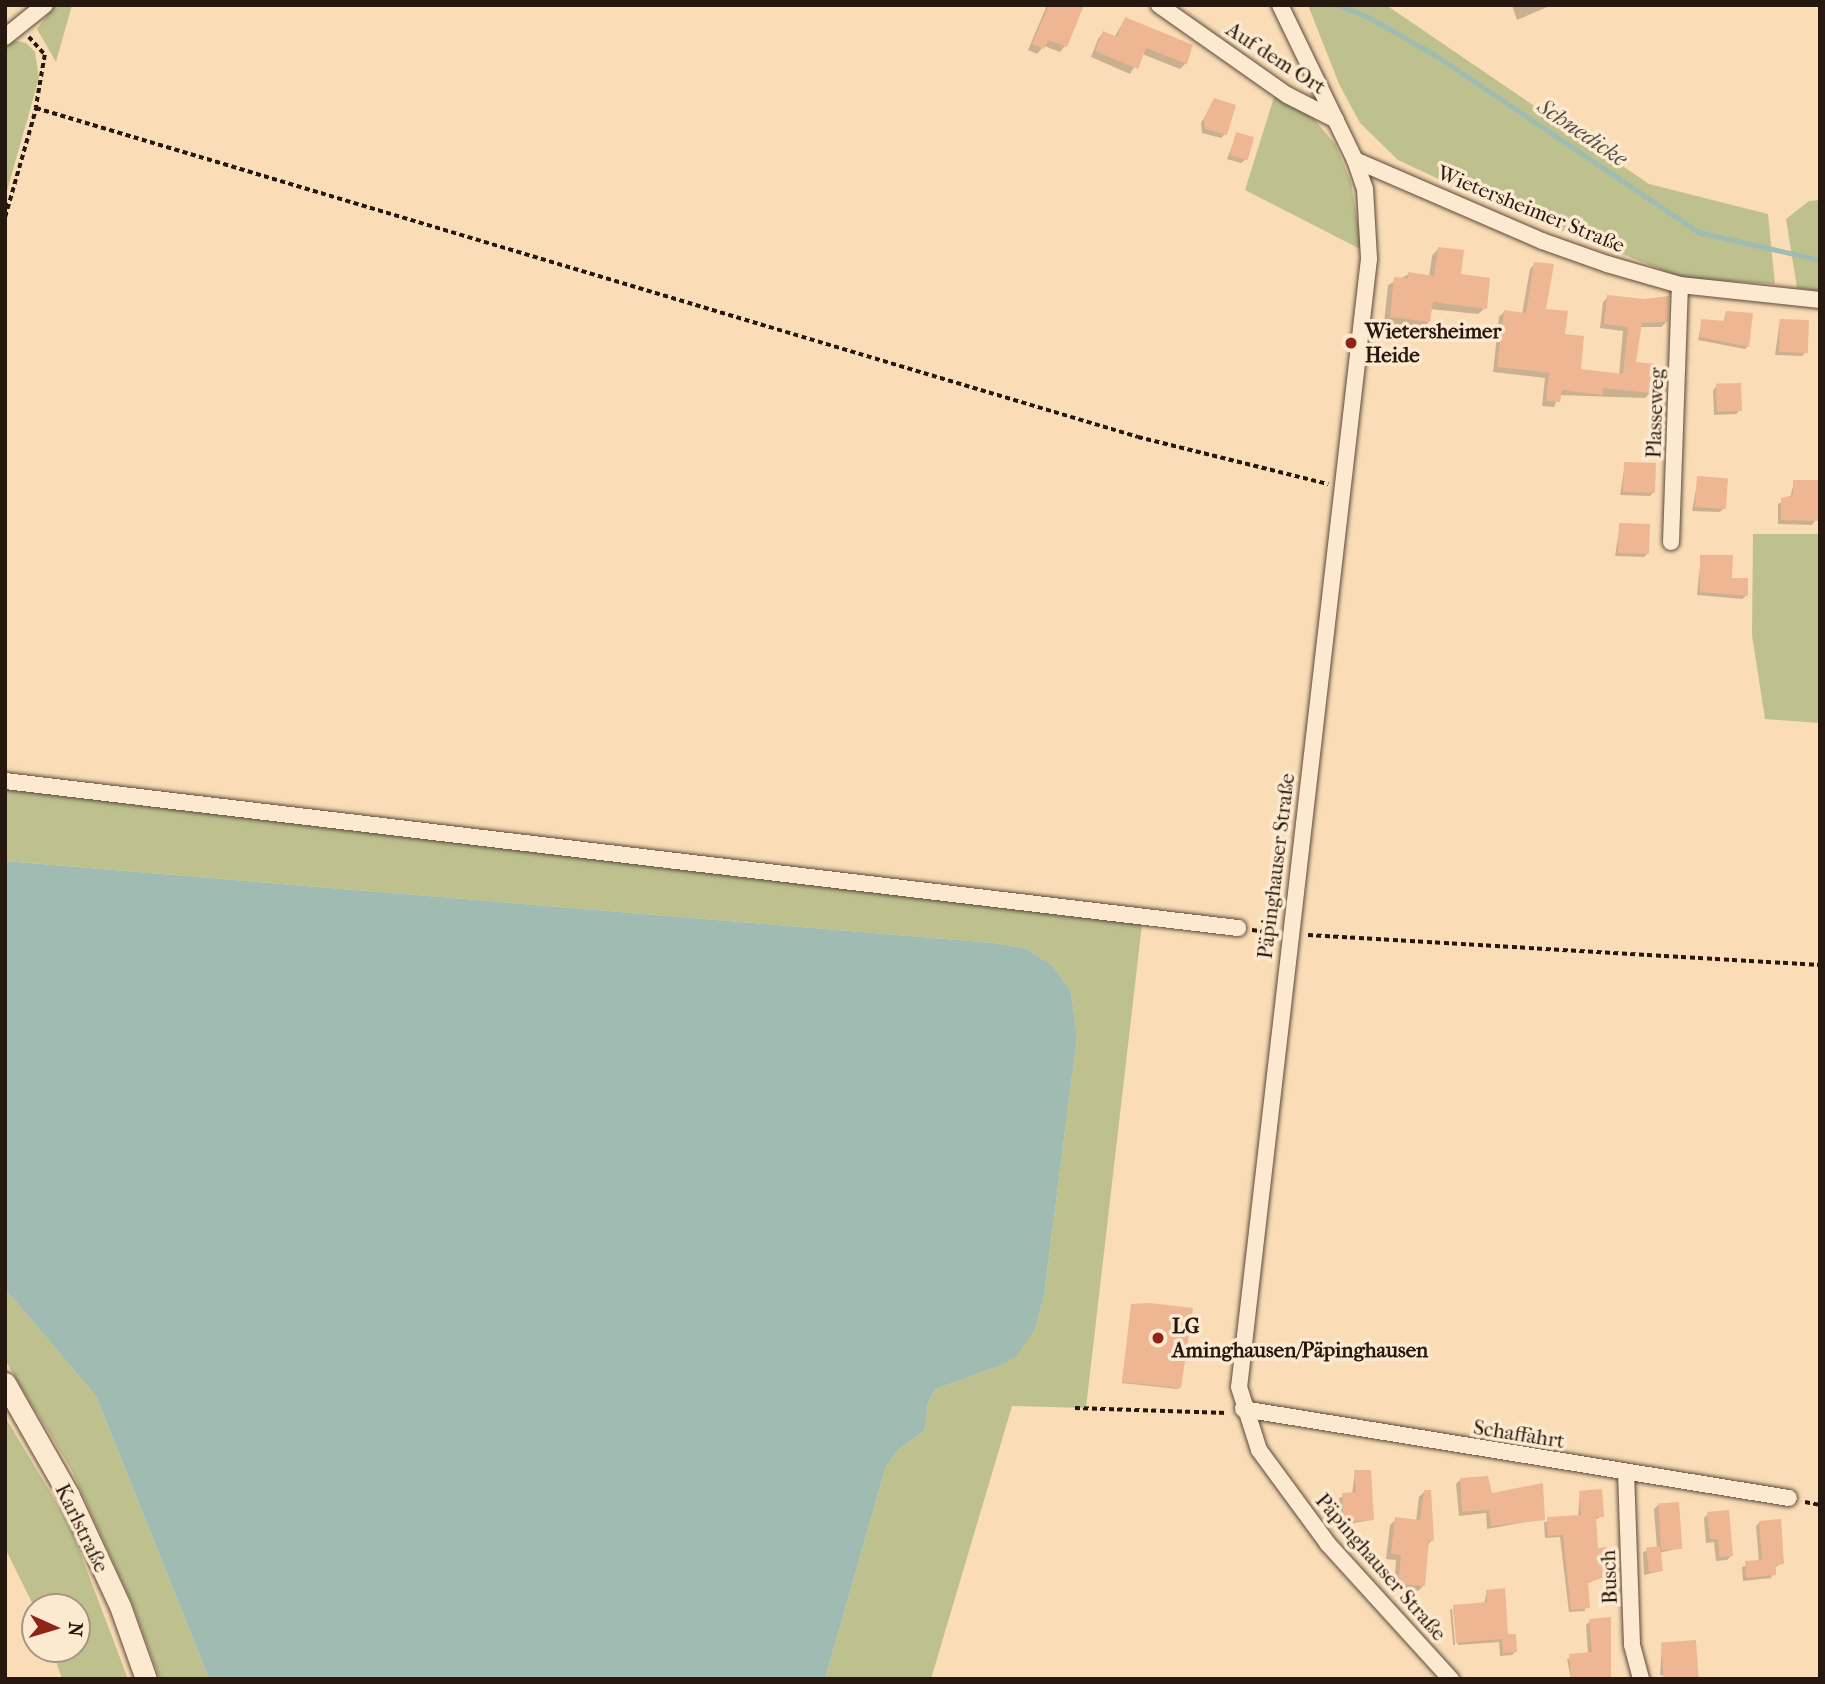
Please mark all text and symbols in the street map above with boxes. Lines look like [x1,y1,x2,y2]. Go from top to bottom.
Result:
street label: Auf dem Ort [1221,16,1331,100]
water label: Schnedicke [1532,93,1632,173]
street label: Wietersheimer Straße [1434,160,1628,258]
place label: Wietersheimer Heide [1365,318,1501,368]
marker: Wietersheimer Heide [1343,335,1359,351]
street label: Plasseweg [1641,367,1669,459]
street label: Päpinghauser Straße [1252,772,1300,960]
place label: LG Aminghausen/Päpinghausen [1172,1313,1428,1363]
marker: LG Aminghausen/Päpinghausen [1150,1330,1166,1346]
street label: Schaffahrt [1472,1414,1566,1454]
street label: Karlstraße [50,1480,114,1576]
street label: Päpinghauser Straße [1310,1488,1452,1646]
street label: Busch [1595,1549,1623,1605]
north arrow [21,1593,91,1663]
text: N [63,1621,86,1637]

